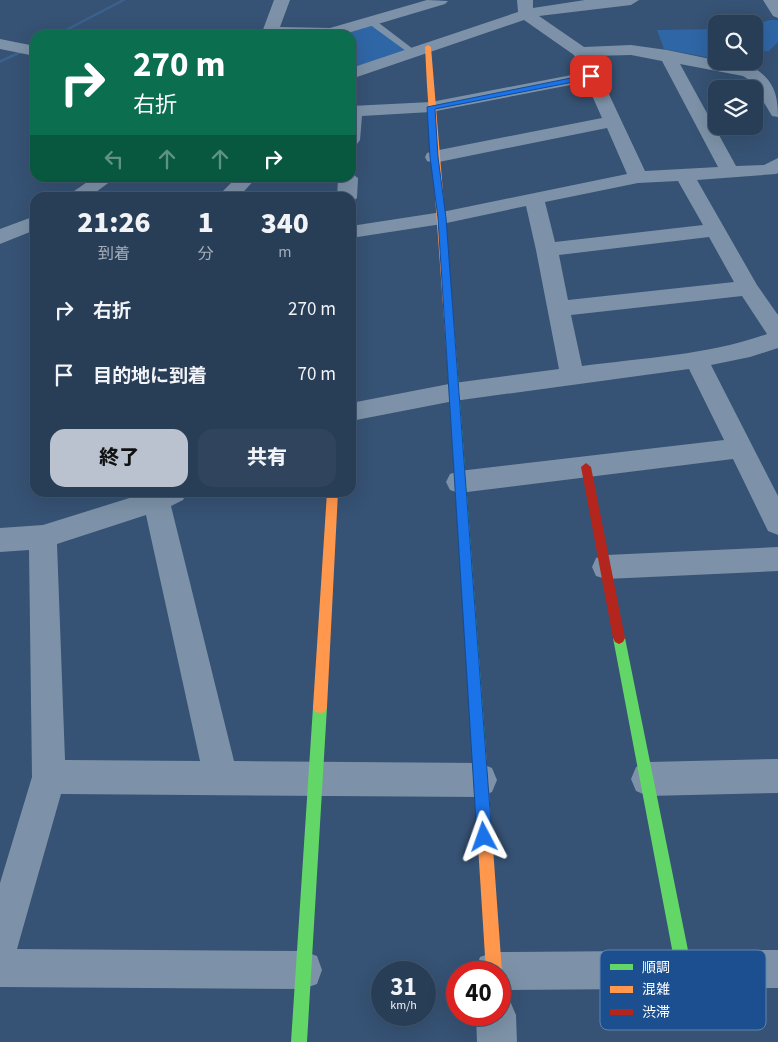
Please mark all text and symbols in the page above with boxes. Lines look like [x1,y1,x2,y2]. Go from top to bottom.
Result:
map controls [708,15,763,135]
button: search [708,15,763,70]
text: 270 m [133,40,225,90]
icon: right [50,50,115,115]
pin [570,55,612,97]
icon: arrive [577,62,605,90]
button: layers [708,80,763,135]
text: 右折 [133,89,177,121]
icon: left [100,145,128,173]
icon: ahead [153,145,181,173]
icon: ahead [206,145,234,173]
icon: right [259,145,287,173]
text: 21:26 [77,201,151,244]
text: 1 [198,201,214,244]
text: 340 [261,202,309,245]
text: m [278,241,291,263]
text: 到着 [98,243,130,265]
text: 分 [198,243,214,265]
icon: right [50,296,78,324]
text: 270 m [288,296,336,323]
text: 右折 [93,298,131,325]
icon: arrive [50,361,78,389]
text: 70 m [298,361,336,388]
text: 目的地に到着 [93,363,207,390]
button: 終了 [50,429,188,487]
button: 共有 [198,429,336,487]
position arrow [457,810,509,862]
legend [600,950,766,1030]
text: 順調 [642,958,670,978]
speed limit sign: 40 [446,961,511,1026]
text: 31 [390,969,417,1005]
text: 混雑 [642,980,670,1000]
text: km/h [390,997,417,1014]
text: 渋滞 [642,1003,670,1023]

